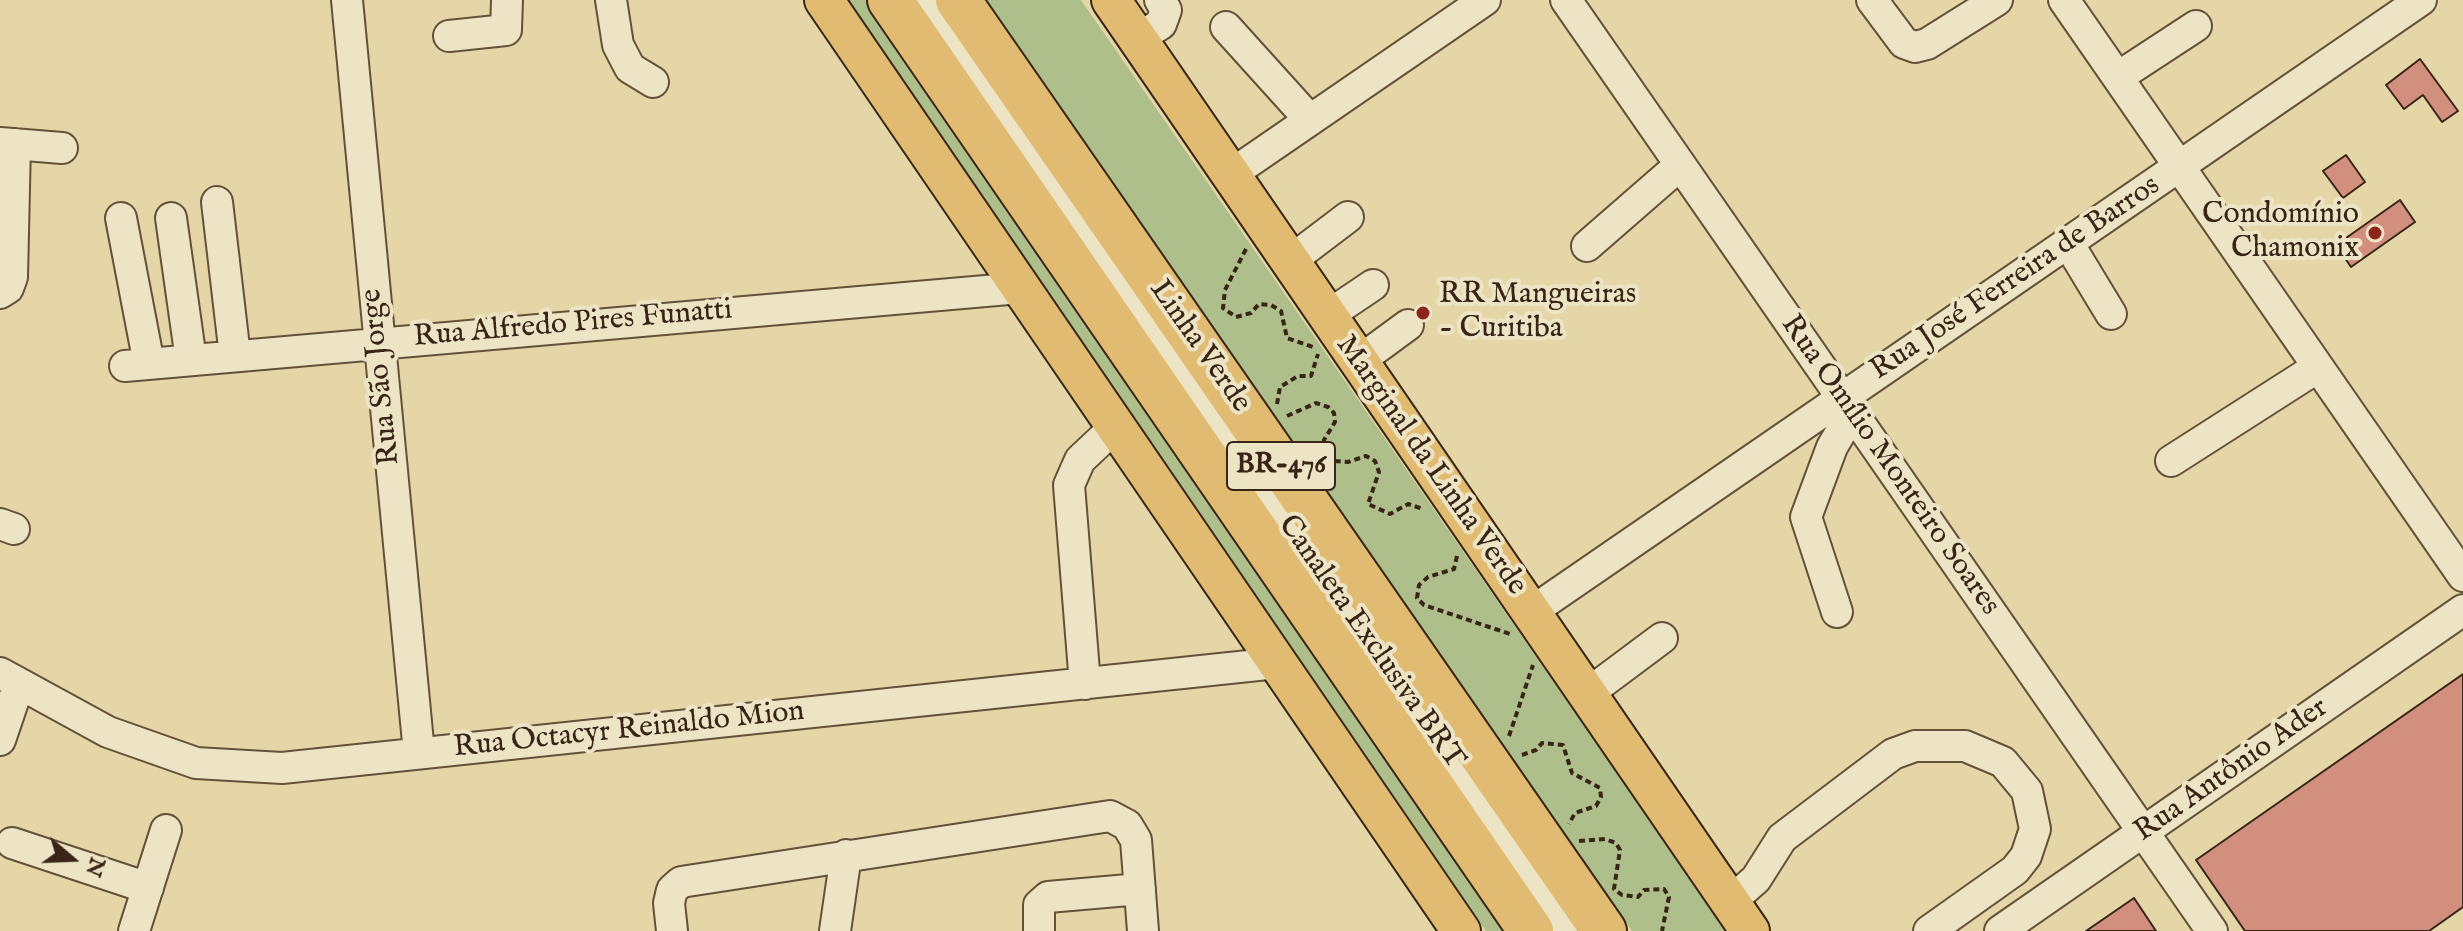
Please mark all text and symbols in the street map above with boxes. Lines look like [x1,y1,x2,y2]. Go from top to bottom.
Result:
street label: Rua José Ferreira de Barros [1865,169,2167,389]
place label: Condomínio Chamonix [2202,198,2359,268]
marker: Condomínio Chamonix [2366,224,2384,242]
street label: Linha Verde [1140,274,1258,420]
place label: RR Mangueiras - Curitiba [1439,278,1636,348]
street label: Rua São Jorge [355,287,409,467]
street label: Rua Alfredo Pires Funatti [412,293,734,357]
marker: RR Mangueiras - Curitiba [1414,304,1432,322]
street label: Rua Omílio Monteiro Soares [1772,309,2006,623]
street label: Marginal da Linha Verde [1327,329,1533,603]
road number: BR-476 [1227,442,1335,490]
street label: Canaleta Exclusiva BRT [1269,509,1471,777]
street label: Rua Antônio Ader [2128,691,2336,851]
street label: Rua Octacyr Reinaldo Mion [452,695,806,767]
north arrow [32,819,112,899]
text: N [78,853,111,880]

